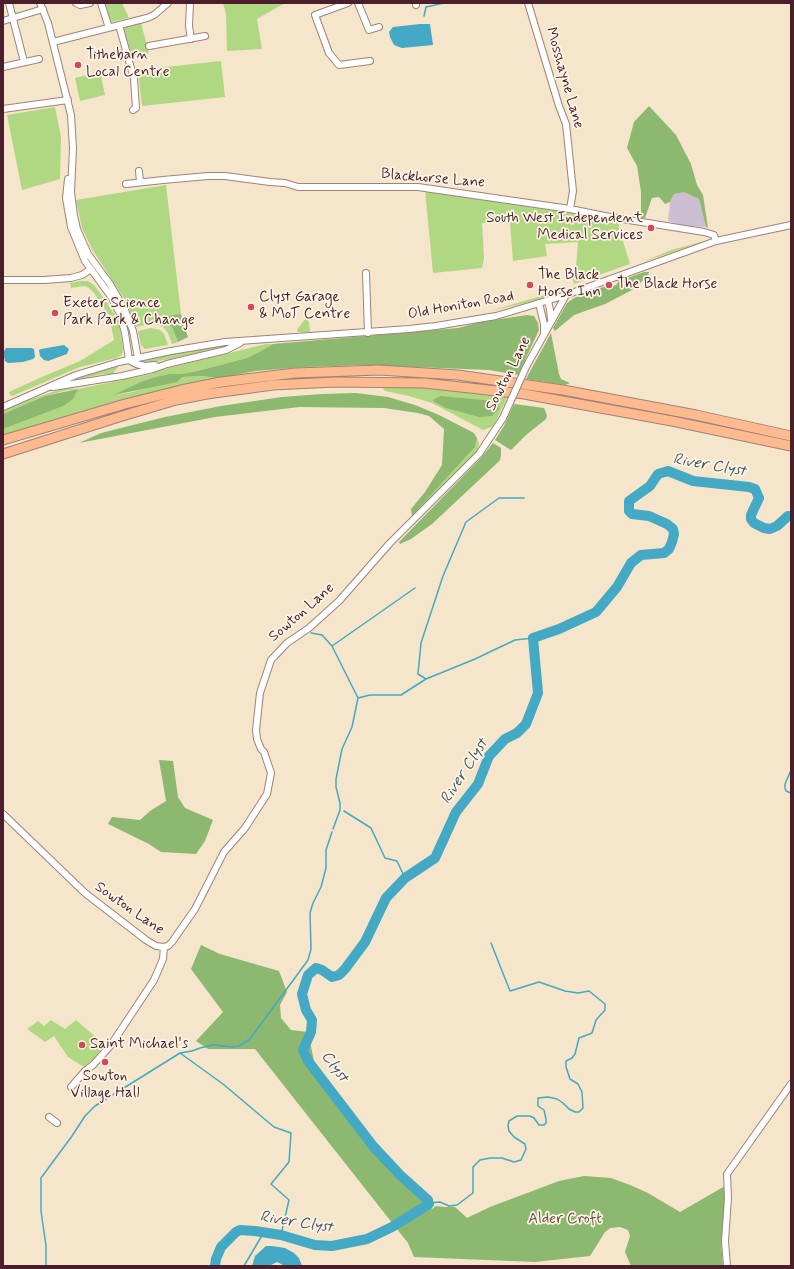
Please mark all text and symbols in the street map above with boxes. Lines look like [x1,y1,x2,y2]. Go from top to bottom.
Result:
street label: Mosshayne Lane [541,25,587,131]
place label: Tithebarn Local Centre [86,47,169,82]
marker: Tithebarn Local Centre [73,60,83,70]
street label: Blackhorse Lane [380,165,486,193]
place label: South West Independent Medical Services [486,210,643,245]
marker: South West Independent Medical Services [646,223,656,233]
place label: The Black Horse Inn [538,267,601,302]
place label: The Black Horse [617,276,717,294]
marker: The Black Horse Inn [525,280,535,290]
marker: The Black Horse [604,280,614,290]
street label: Old Honiton Road [407,288,515,324]
place label: Clyst Garage & MoT Centre [259,289,350,324]
place label: Exeter Science Park Park & Change [63,295,195,330]
marker: Clyst Garage & MoT Centre [246,302,256,312]
marker: Exeter Science Park Park & Change [50,308,60,318]
street label: Sowton Lane [483,334,535,414]
water label: River Clyst [671,450,747,482]
street label: Sowton Lane [266,580,338,646]
water label: River Clyst [437,736,493,808]
street label: Sowton Lane [91,878,167,940]
place label: Saint Michael's [90,1036,188,1054]
marker: Saint Michael's [77,1040,87,1050]
water label: Clyst [316,1048,352,1086]
marker: Sowton Village Hall [100,1057,110,1067]
place label: Sowton Village Hall [71,1068,139,1103]
water label: River Clyst [258,1208,334,1238]
park label: Alder Croft [528,1211,602,1229]

